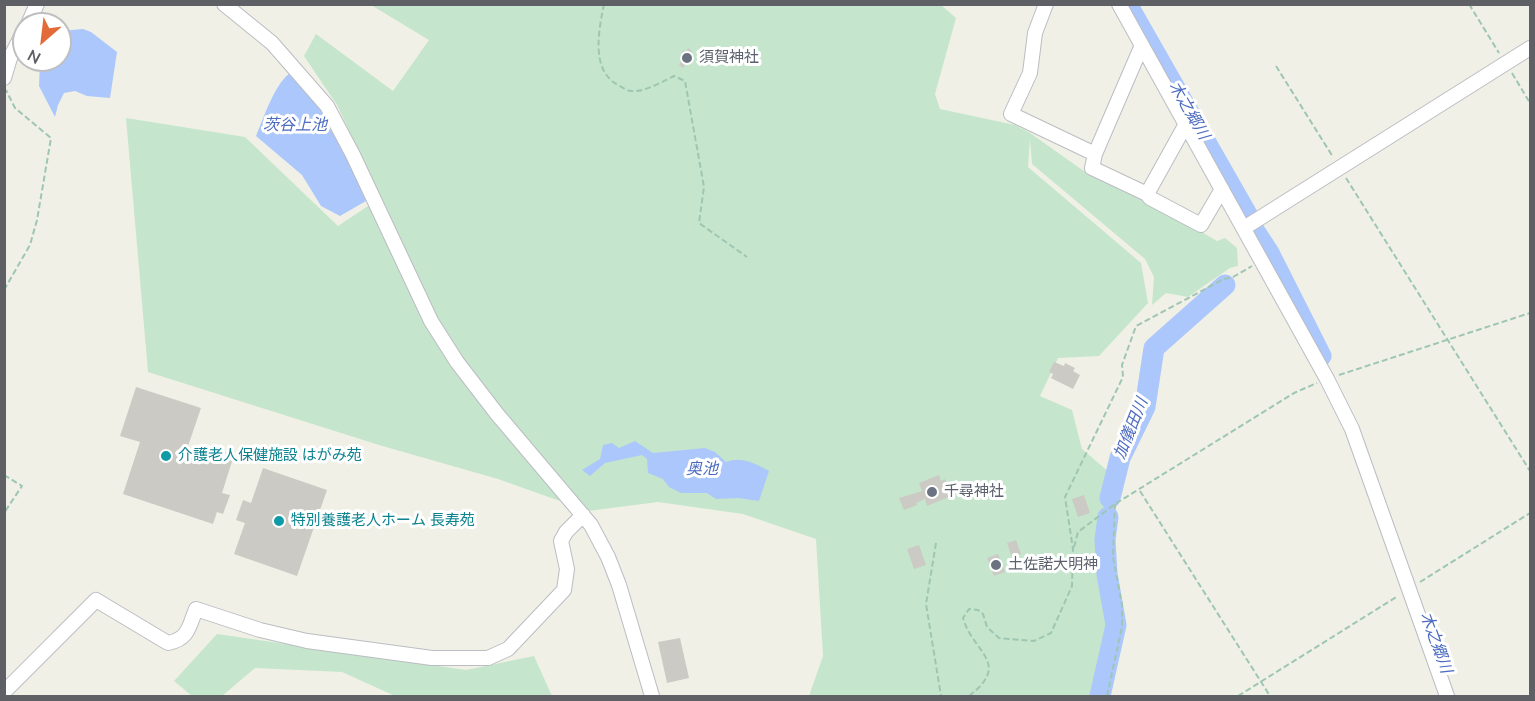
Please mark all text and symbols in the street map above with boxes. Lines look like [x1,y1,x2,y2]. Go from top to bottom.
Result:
north arrow [12,12,72,72]
text: N [24,44,45,69]
place label: 須賀神社 [699,49,759,67]
marker: 須賀神社 [680,51,694,65]
water label: 木之郷川 [1164,78,1212,144]
water label: 茨谷上池 [263,116,327,136]
water label: 加儀田川 [1111,396,1153,462]
place label: 介護老人保健施設 はがみ苑 [178,447,362,465]
marker: 介護老人保健施設 はがみ苑 [159,449,173,463]
water label: 奥池 [686,460,718,480]
place label: 千尋神社 [944,483,1004,501]
marker: 千尋神社 [925,485,939,499]
place label: 特別養護老人ホーム 長寿苑 [291,512,475,530]
marker: 特別養護老人ホーム 長寿苑 [272,514,286,528]
place label: 土佐諾大明神 [1008,556,1098,574]
marker: 土佐諾大明神 [989,558,1003,572]
water label: 木之郷川 [1415,610,1455,676]

